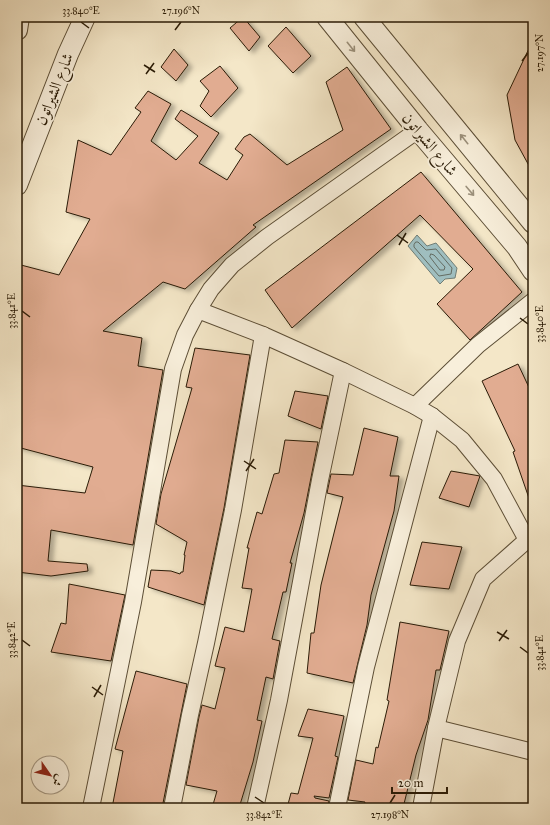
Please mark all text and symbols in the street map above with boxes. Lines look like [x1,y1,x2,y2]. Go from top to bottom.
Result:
text: 33.840°E [62,5,100,17]
text: 27.196°N [162,5,201,17]
text: 27.197°N [534,33,546,72]
one-way arrow [347,42,356,53]
street label: شارع الشيراتون [31,50,81,130]
street label: شارع الشيراتون [395,109,462,182]
one-way arrow [460,133,469,144]
one-way arrow [465,186,474,196]
text: 33.841°E [6,293,18,329]
text: 33.840°E [534,305,546,343]
text: 33.842°E [6,622,18,658]
text: 33.841°E [534,635,546,671]
north arrow [30,755,70,795]
scale bar [392,769,447,795]
text: ش [49,772,66,789]
text: 20 m [398,776,424,790]
text: 33.842°E [246,809,282,821]
text: 27.198°N [371,809,410,821]

